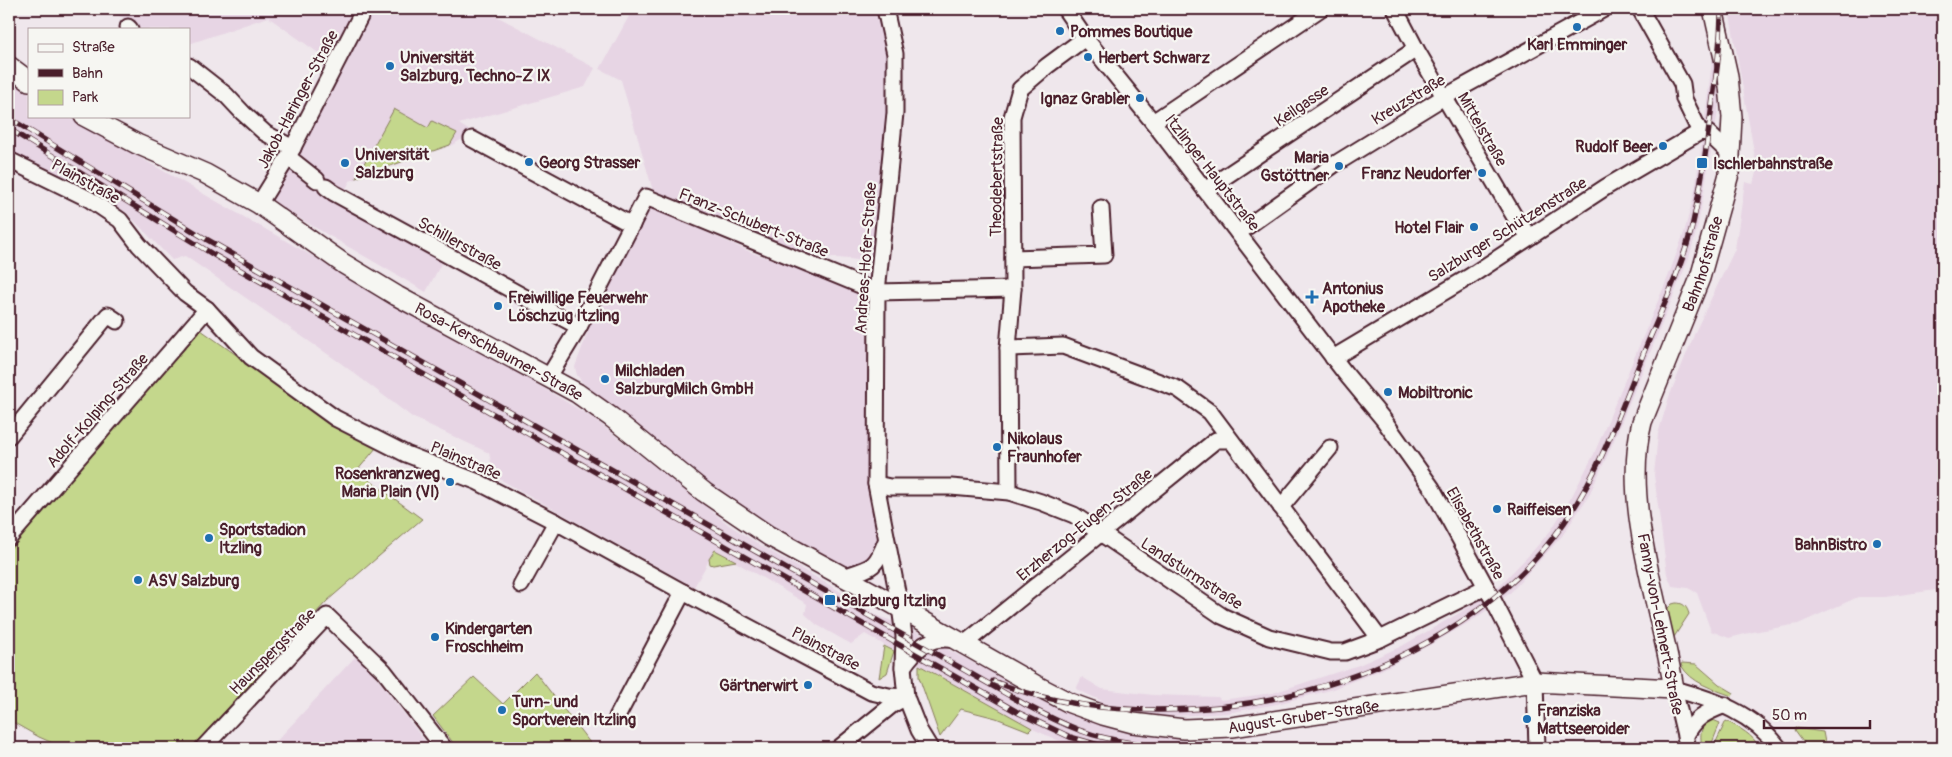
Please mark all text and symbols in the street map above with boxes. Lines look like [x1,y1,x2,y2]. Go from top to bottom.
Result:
marker: Karl Emminger [1571,21,1583,33]
place label: Pommes Boutique [1070,22,1193,42]
marker: Pommes Boutique [1054,25,1066,37]
street label: Jakob-Haringer-Straße [253,27,343,172]
legend [28,28,190,118]
place label: Karl Emminger [1527,35,1627,55]
text: Straße [72,38,115,57]
place label: Universität Salzburg, Techno-Z IX [400,48,550,86]
place label: Herbert Schwarz [1098,48,1210,68]
marker: Herbert Schwarz [1082,51,1094,63]
marker: Universität Salzburg, Techno-Z IX [384,60,396,72]
text: Bahn [72,64,103,83]
street label: Kreuzstraße [1368,70,1449,130]
street label: Keilgasse [1270,80,1333,131]
text: Park [72,88,99,107]
place label: Ignaz Grabler [1040,89,1130,109]
street label: Mittelstraße [1453,89,1511,170]
marker: Ignaz Grabler [1134,92,1146,104]
street label: Itzlinger Hauptstraße [1160,110,1264,235]
street label: Theodebertstraße [986,117,1008,237]
place label: Rudolf Beer [1575,137,1653,157]
marker: Rudolf Beer [1657,140,1669,152]
place label: Universität Salzburg [355,145,430,183]
place label: Maria Gstöttner [1260,148,1330,186]
place label: Georg Strasser [539,153,640,173]
place label: Ischlerbahnstraße [1713,154,1834,174]
street label: Plainstraße [48,155,123,209]
marker: Georg Strasser [523,156,535,168]
marker: Ischlerbahnstraße [1695,156,1709,170]
marker: Universität Salzburg [339,157,351,169]
marker: Maria Gstöttner [1333,160,1345,172]
place label: Franz Neudorfer [1361,164,1472,184]
marker: Franz Neudorfer [1476,167,1488,179]
street label: Salzburger Schützenstraße [1424,173,1591,287]
street label: Andreas-Hofer-Straße [851,181,881,335]
street label: Franz-Schubert-Straße [676,184,832,262]
street label: Schillerstraße [414,213,505,275]
street label: Bahnhofstraße [1678,214,1728,315]
place label: Hotel Flair [1394,218,1464,238]
marker: Hotel Flair [1468,221,1480,233]
place label: Antonius Apotheke [1322,279,1386,317]
place label: Freiwillige Feuerwehr Löschzug Itzling [508,288,648,326]
marker: Antonius Apotheke [1306,291,1318,303]
street label: Rosa-Kerschbaumer-Straße [411,298,587,405]
marker: Freiwillige Feuerwehr Löschzug Itzling [492,300,504,312]
street label: Adolf-Kolping-Straße [43,349,153,472]
place label: Milchladen SalzburgMilch GmbH [615,361,754,399]
marker: Milchladen SalzburgMilch GmbH [599,373,611,385]
place label: Mobiltronic [1398,383,1473,403]
marker: Mobiltronic [1382,386,1394,398]
place label: Nikolaus Fraunhofer [1007,429,1082,467]
street label: Plainstraße [427,437,504,485]
marker: Nikolaus Fraunhofer [991,441,1003,453]
place label: Rosenkranzweg Maria Plain (VI) [335,464,440,502]
street label: Erzherzog-Eugen-Straße [1013,464,1157,586]
marker: Rosenkranzweg Maria Plain (VI) [444,476,456,488]
street label: Elisabethstraße [1442,484,1509,583]
place label: Raiffeisen [1507,500,1572,520]
marker: Raiffeisen [1491,503,1503,515]
place label: Sportstadion Itzling [219,520,306,558]
marker: Sportstadion Itzling [203,532,215,544]
street label: Fanny-von-Lehnert-Straße [1633,532,1687,717]
street label: Landsturmstraße [1137,533,1246,614]
place label: BahnBistro [1794,535,1867,555]
marker: BahnBistro [1871,538,1883,550]
place label: ASV Salzburg [148,571,239,591]
marker: ASV Salzburg [132,574,144,586]
place label: Salzburg Itzling [841,591,946,611]
marker: Salzburg Itzling [823,593,837,607]
street label: Haunspergstraße [225,604,320,699]
place label: Kindergarten Froschheim [445,619,532,657]
street label: Plainstraße [788,622,863,675]
marker: Kindergarten Froschheim [429,631,441,643]
place label: Gärtnerwirt [719,676,799,696]
marker: Gärtnerwirt [802,679,814,691]
place label: Turn- und Sportverein Itzling [511,692,636,730]
street label: August-Gruber-Straße [1227,696,1381,739]
scale bar [1764,697,1871,729]
place label: Franziska Mattseeroider [1537,701,1630,739]
marker: Turn- und Sportverein Itzling [496,704,508,716]
text: 50 m [1772,706,1807,725]
marker: Franziska Mattseeroider [1521,713,1533,725]

